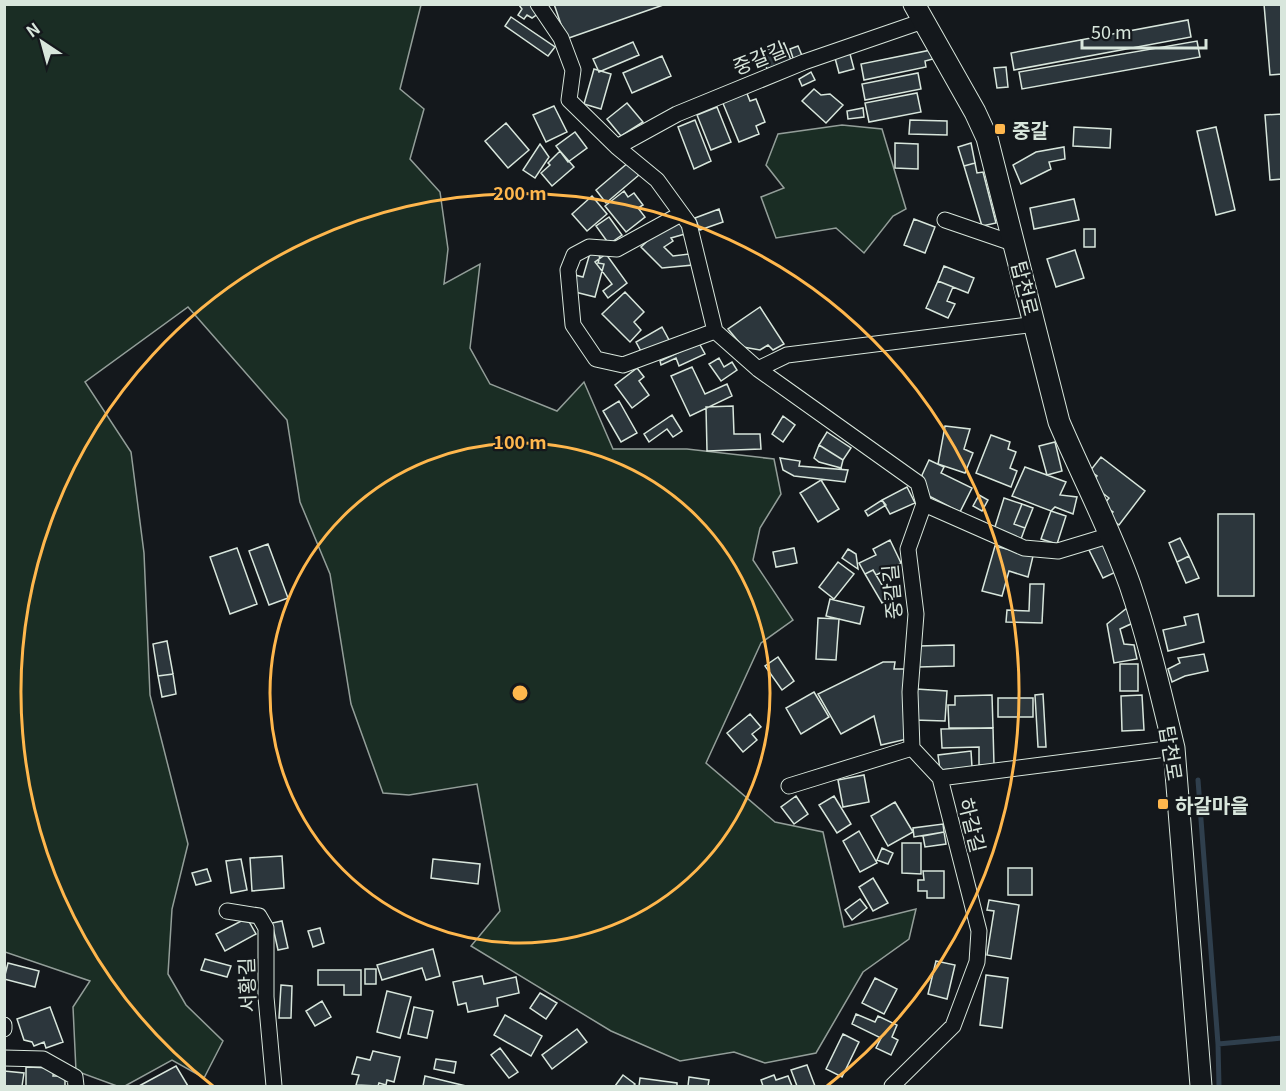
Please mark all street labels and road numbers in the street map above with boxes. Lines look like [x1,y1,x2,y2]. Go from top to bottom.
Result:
street label: 중갈길 [728,33,790,81]
street label: 탑천로 [1005,258,1047,318]
street label: 중갈길 [874,563,908,621]
street label: 탑천로 [1153,723,1191,783]
street label: 하갈길 [952,795,994,855]
street label: 서황길 [231,957,261,1013]

